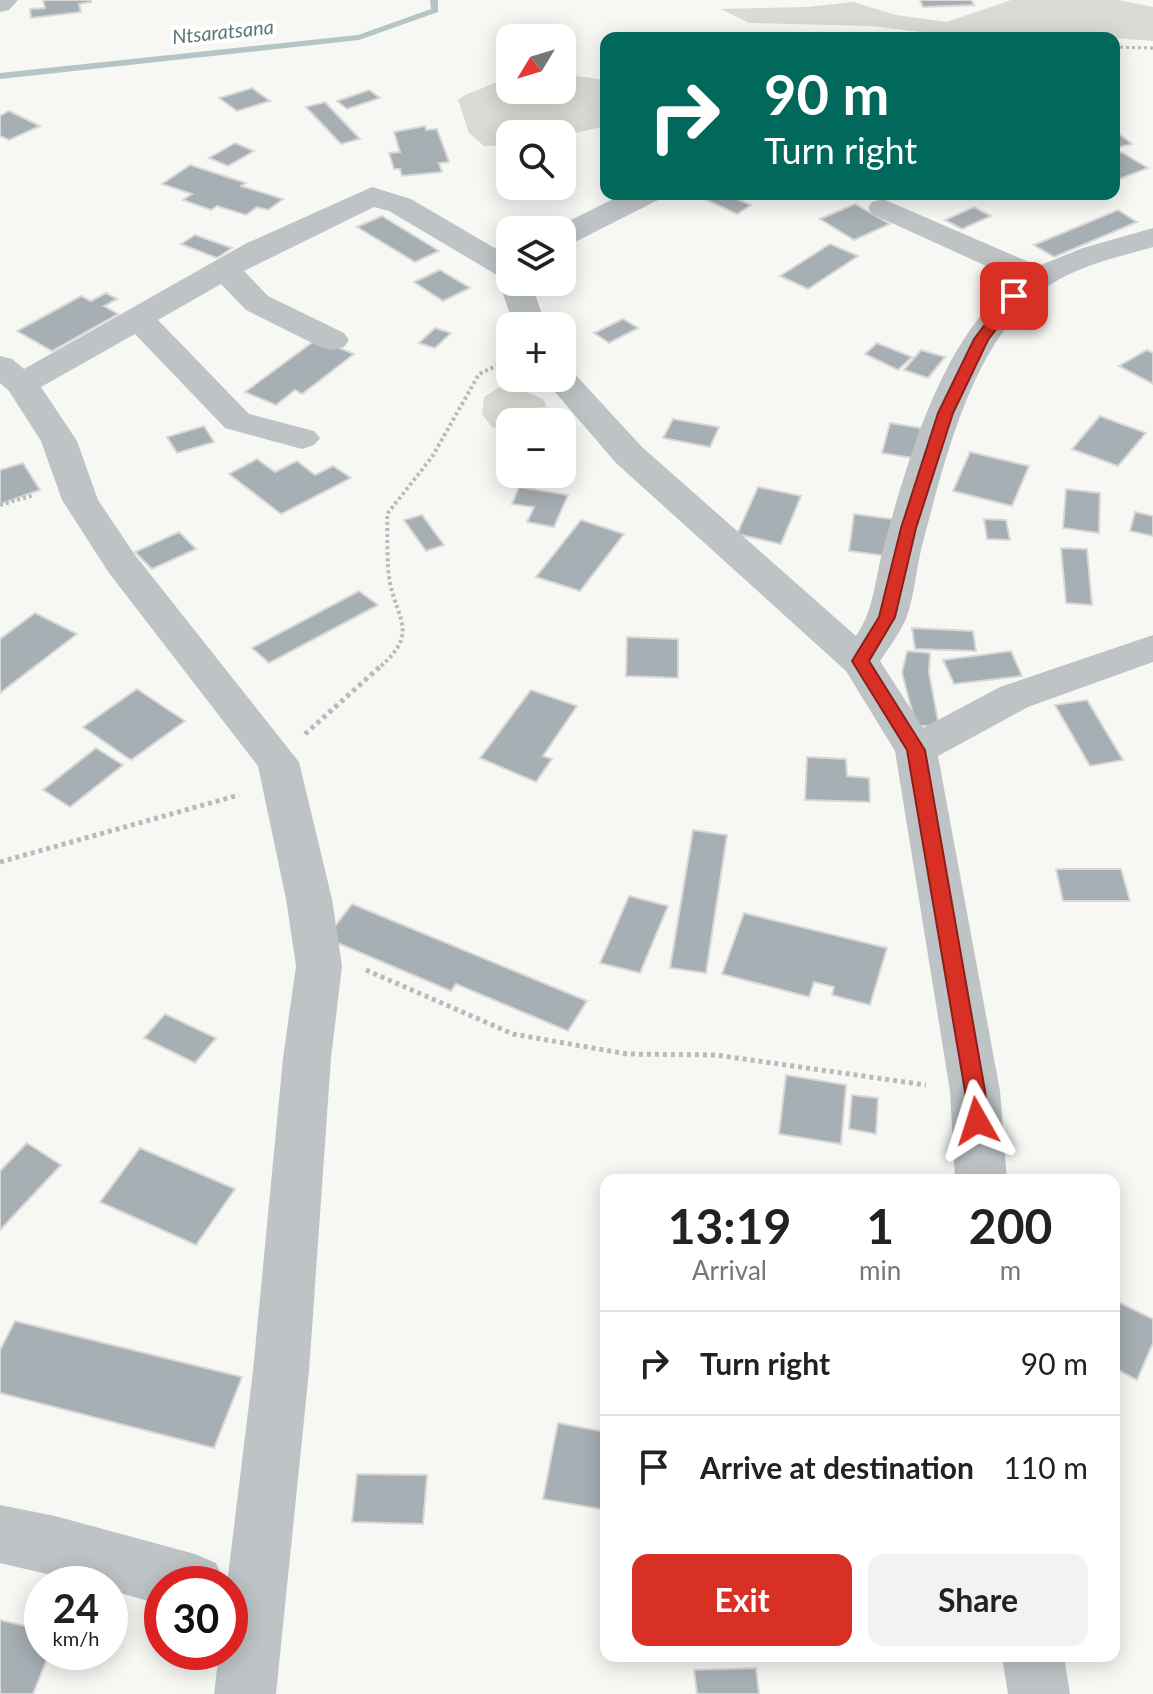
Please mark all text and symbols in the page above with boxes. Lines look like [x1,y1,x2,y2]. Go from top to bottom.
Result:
water label: Ntsaratsana [171,14,275,48]
north arrow [496,24,576,104]
map controls [496,24,576,488]
text: 90 m [764,60,889,127]
icon: right [632,64,736,168]
button: search [496,120,576,200]
text: Turn right [764,128,917,172]
button: layers [496,216,576,296]
pin [980,262,1048,330]
icon: arrive [992,274,1036,318]
button: + [496,312,576,392]
button: − [496,408,576,488]
position arrow [935,1079,1019,1163]
text: 13:19 [668,1197,791,1254]
text: 1 [866,1197,894,1254]
text: 200 [969,1197,1052,1254]
text: Arrival [692,1254,767,1286]
text: min [859,1254,901,1286]
text: m [1000,1254,1021,1286]
icon: right [632,1341,676,1385]
text: Turn right [700,1345,830,1381]
text: 90 m [1021,1345,1088,1381]
icon: arrive [632,1445,676,1489]
text: Arrive at destination [700,1449,974,1485]
text: 110 m [1003,1449,1088,1485]
button: Exit [632,1554,852,1646]
button: Share [868,1554,1088,1646]
speed limit sign: 30 [144,1566,248,1670]
text: 24 [53,1584,99,1632]
text: km/h [53,1626,99,1650]

